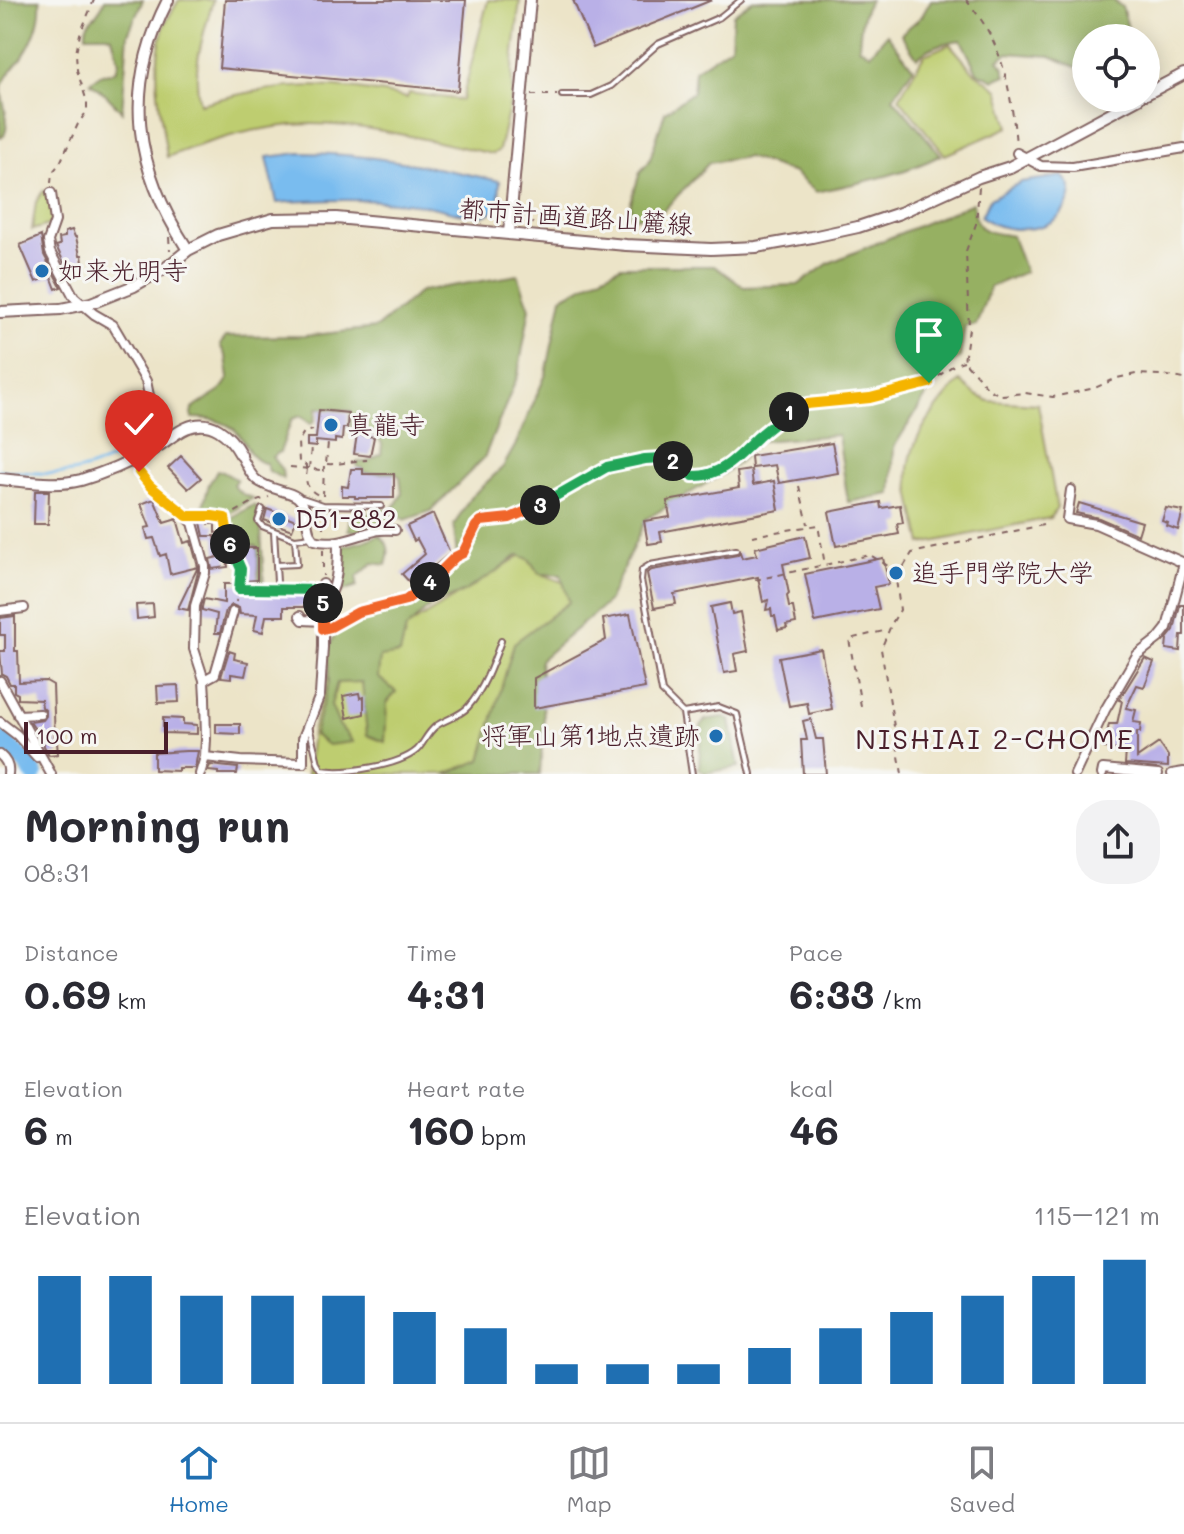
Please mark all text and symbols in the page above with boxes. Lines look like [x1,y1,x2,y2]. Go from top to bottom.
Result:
map controls [1072,24,1160,112]
button: locate [1072,24,1160,112]
street label: 都市計画道路山麓線 [458,191,694,241]
place label: 如来光明寺 [58,253,188,287]
marker: 如来光明寺 [33,262,51,280]
pin [895,301,963,383]
icon: arrive [907,313,951,357]
pin [105,390,173,472]
pin: 1 [769,392,809,432]
text: 1 [784,397,794,426]
icon: check [117,402,161,446]
place label: 真龍寺 [347,407,425,441]
marker: 真龍寺 [322,416,340,434]
pin: 2 [653,441,693,481]
text: 2 [667,446,679,475]
pin: 3 [520,485,560,525]
text: 3 [533,490,547,519]
place label: D51-882 [295,501,397,535]
marker: D51-882 [270,510,288,528]
pin: 6 [210,524,250,564]
text: 6 [223,529,237,558]
place label: 追手門学院大学 [912,555,1094,589]
pin: 4 [410,562,450,602]
marker: 追手門学院大学 [887,564,905,582]
text: 4 [423,567,437,596]
pin: 5 [303,583,343,623]
text: 5 [317,588,329,617]
scale bar [24,718,168,754]
place label: 将軍山第1地点遺跡 [480,718,700,752]
district label: NISHIAI 2-CHOME [855,720,1135,756]
text: 100 m [36,721,98,750]
marker: 将軍山第1地点遺跡 [707,727,725,745]
text: Morning run [24,796,290,853]
button: share [1076,800,1160,884]
text: 08:31 [24,855,91,889]
text: Distance [24,938,119,967]
text: Time [407,938,457,967]
text: Pace [789,938,843,967]
text: 0.69 [24,967,110,1019]
text: 4:31 [407,967,486,1019]
text: 6:33 [789,967,874,1019]
text: km [110,986,147,1015]
text: /km [874,986,922,1015]
text: Elevation [24,1074,123,1103]
text: Heart rate [407,1074,525,1103]
text: kcal [789,1074,833,1103]
text: 6 [24,1103,48,1155]
text: 160 [407,1103,474,1155]
text: 46 [789,1103,839,1155]
text: m [48,1122,73,1151]
text: bpm [474,1122,526,1151]
text: Elevation [24,1198,141,1232]
text: 115–121 m [1034,1198,1160,1232]
tab: Home [169,1441,229,1518]
tab: Map [567,1441,612,1518]
tab: Saved [950,1441,1015,1518]

